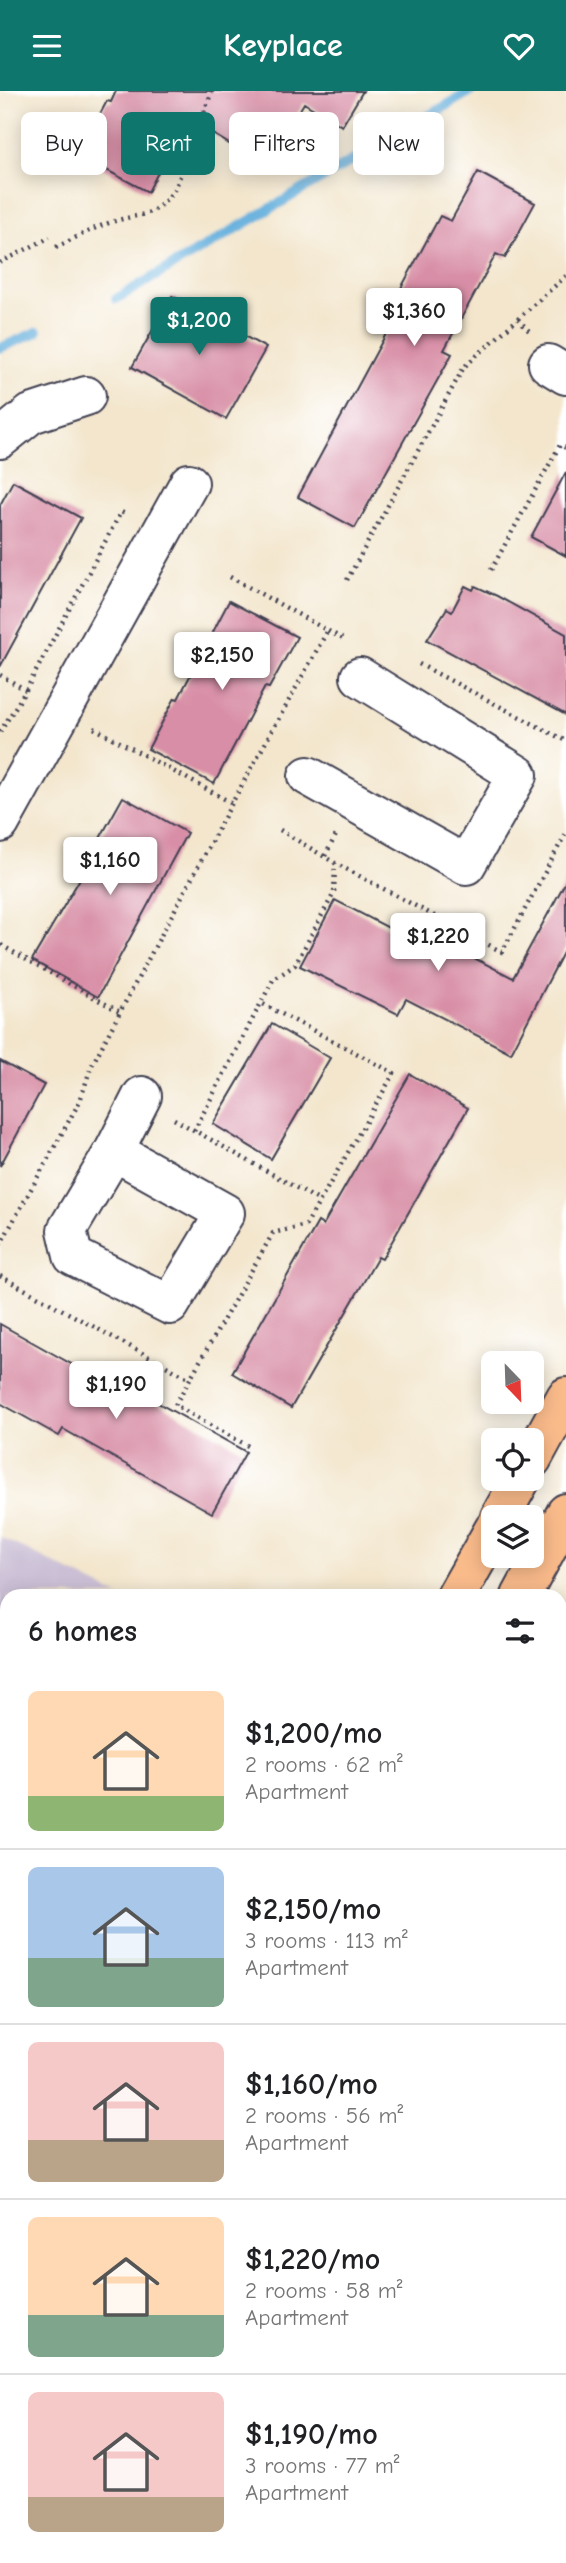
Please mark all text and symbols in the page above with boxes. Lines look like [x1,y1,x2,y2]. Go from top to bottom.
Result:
icon: menu [28,27,66,65]
text: Keyplace [223,27,343,64]
icon: heart [500,27,538,65]
chip: Buy [21,112,107,175]
chip: Rent [121,112,215,175]
chip: Filters [229,112,339,175]
chip: New [353,112,444,175]
pin: $1,360 [357,289,471,348]
pin: $1,200 [142,297,256,357]
text: $1,360 [382,297,446,324]
text: $1,200 [166,306,232,333]
pin: $2,150 [165,633,279,692]
text: $2,150 [190,641,254,668]
pin: $1,160 [53,837,167,897]
text: $1,160 [79,846,141,873]
pin: $1,220 [381,913,495,973]
text: $1,220 [406,922,470,949]
north arrow [481,1351,544,1414]
map controls [481,1351,544,1568]
pin: $1,190 [59,1361,173,1421]
text: $1,190 [85,1370,147,1397]
button: locate [481,1428,544,1491]
button: layers [481,1505,544,1568]
icon: filters [501,1612,539,1650]
text: 6 homes [28,1614,137,1649]
text: $1,200/mo [245,1716,382,1751]
icon: home [84,1719,168,1803]
text: 2 rooms · 62 m² [245,1751,403,1778]
text: Apartment [245,1778,348,1805]
text: $2,150/mo [245,1892,381,1927]
icon: home [84,1895,168,1979]
text: 3 rooms · 113 m² [245,1927,408,1954]
text: Apartment [245,1954,348,1981]
text: $1,160/mo [245,2067,378,2102]
icon: home [84,2070,168,2154]
text: 2 rooms · 56 m² [245,2102,403,2129]
text: Apartment [245,2129,348,2156]
text: $1,220/mo [245,2242,380,2277]
icon: home [84,2245,168,2329]
text: 2 rooms · 58 m² [245,2277,403,2304]
text: Apartment [245,2304,348,2331]
text: $1,190/mo [245,2417,378,2452]
icon: home [84,2420,168,2504]
text: 3 rooms · 77 m² [245,2452,400,2479]
text: Apartment [245,2479,348,2506]

